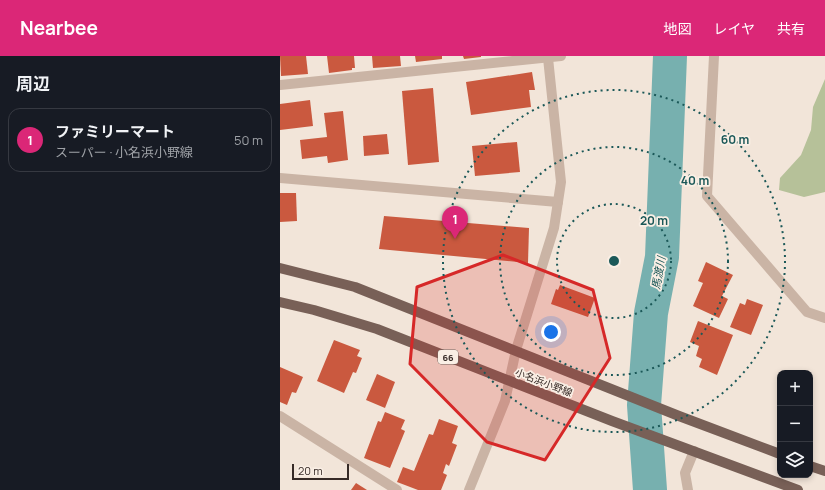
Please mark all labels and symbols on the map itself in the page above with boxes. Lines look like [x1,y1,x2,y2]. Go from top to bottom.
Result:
text: 60 m [721,131,749,148]
text: 40 m [681,172,709,189]
pin: 1 [442,206,468,239]
text: 20 m [640,212,668,229]
centre of rings [607,254,621,268]
water label: 馬渡川 [648,254,668,291]
your location [541,322,561,342]
road number: 66 [438,350,458,364]
street label: 小名浜小野線 [513,365,575,399]
scale bar [292,462,349,481]

